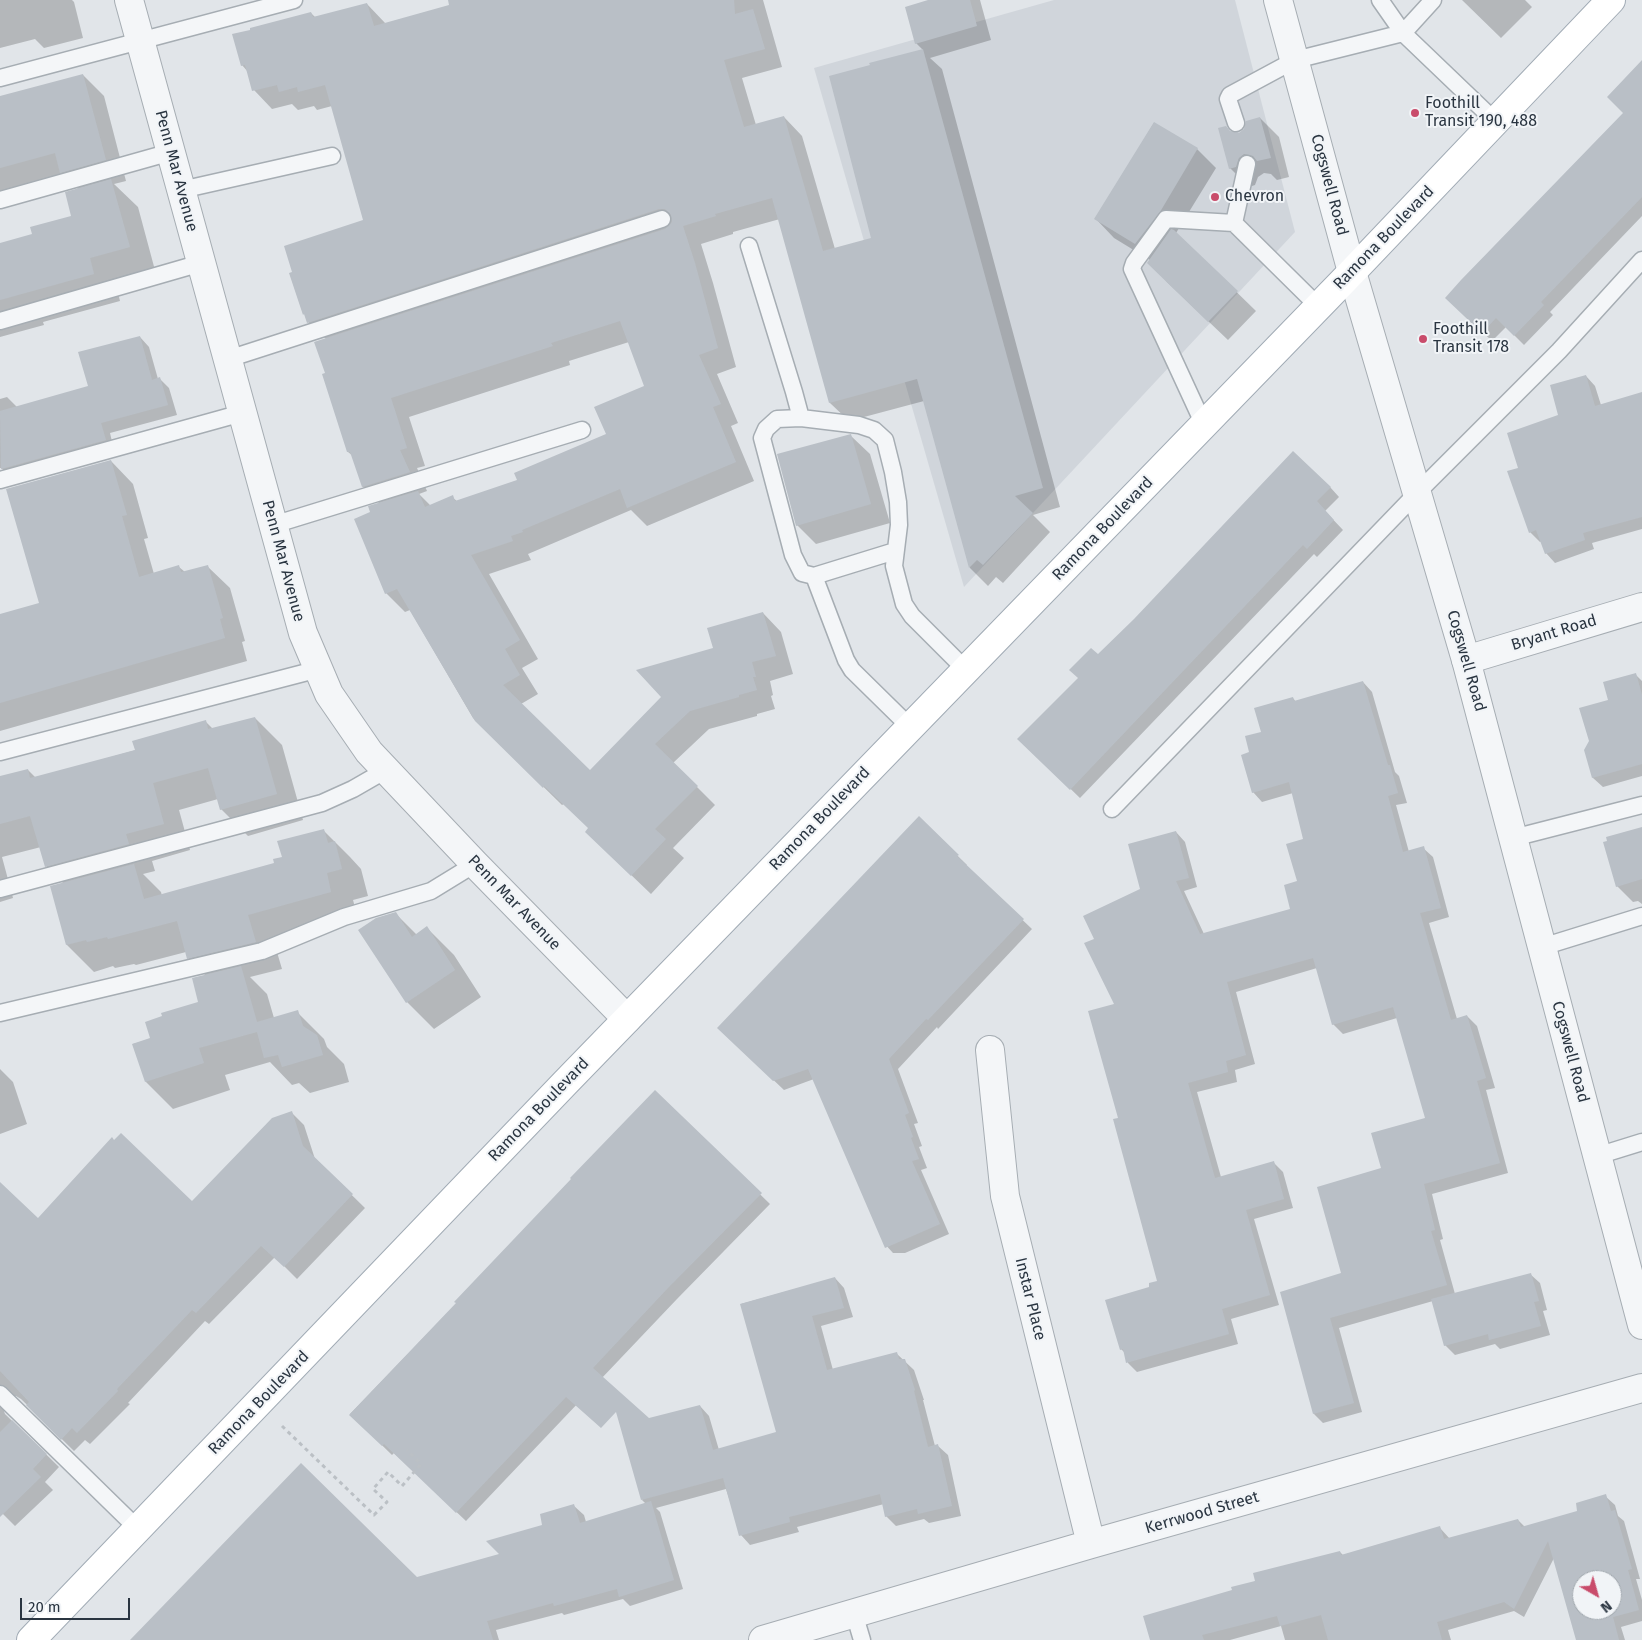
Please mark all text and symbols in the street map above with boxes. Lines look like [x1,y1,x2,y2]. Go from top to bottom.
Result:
place label: Foothill Transit 190, 488 [1425,94,1537,132]
marker: Foothill Transit 190, 488 [1409,107,1421,119]
street label: Penn Mar Avenue [151,108,201,234]
street label: Cogswell Road [1306,132,1352,238]
street label: Ramona Boulevard [1330,182,1438,294]
place label: Chevron [1225,187,1284,207]
marker: Chevron [1209,191,1221,203]
place label: Foothill Transit 178 [1433,320,1509,358]
marker: Foothill Transit 178 [1417,333,1429,345]
street label: Ramona Boulevard [1049,473,1157,585]
street label: Penn Mar Avenue [258,498,308,624]
street label: Cogswell Road [1442,608,1490,714]
street label: Bryant Road [1509,611,1599,655]
street label: Ramona Boulevard [766,763,874,875]
street label: Penn Mar Avenue [464,851,564,955]
street label: Cogswell Road [1547,999,1593,1105]
street label: Ramona Boulevard [485,1054,593,1166]
street label: Instar Place [1010,1256,1050,1342]
street label: Ramona Boulevard [205,1347,313,1459]
street label: Kerrwood Street [1143,1488,1261,1538]
north arrow [1572,1570,1622,1620]
scale bar [22,1588,132,1620]
text: N [1597,1597,1615,1616]
text: 20 m [28,1598,61,1616]

